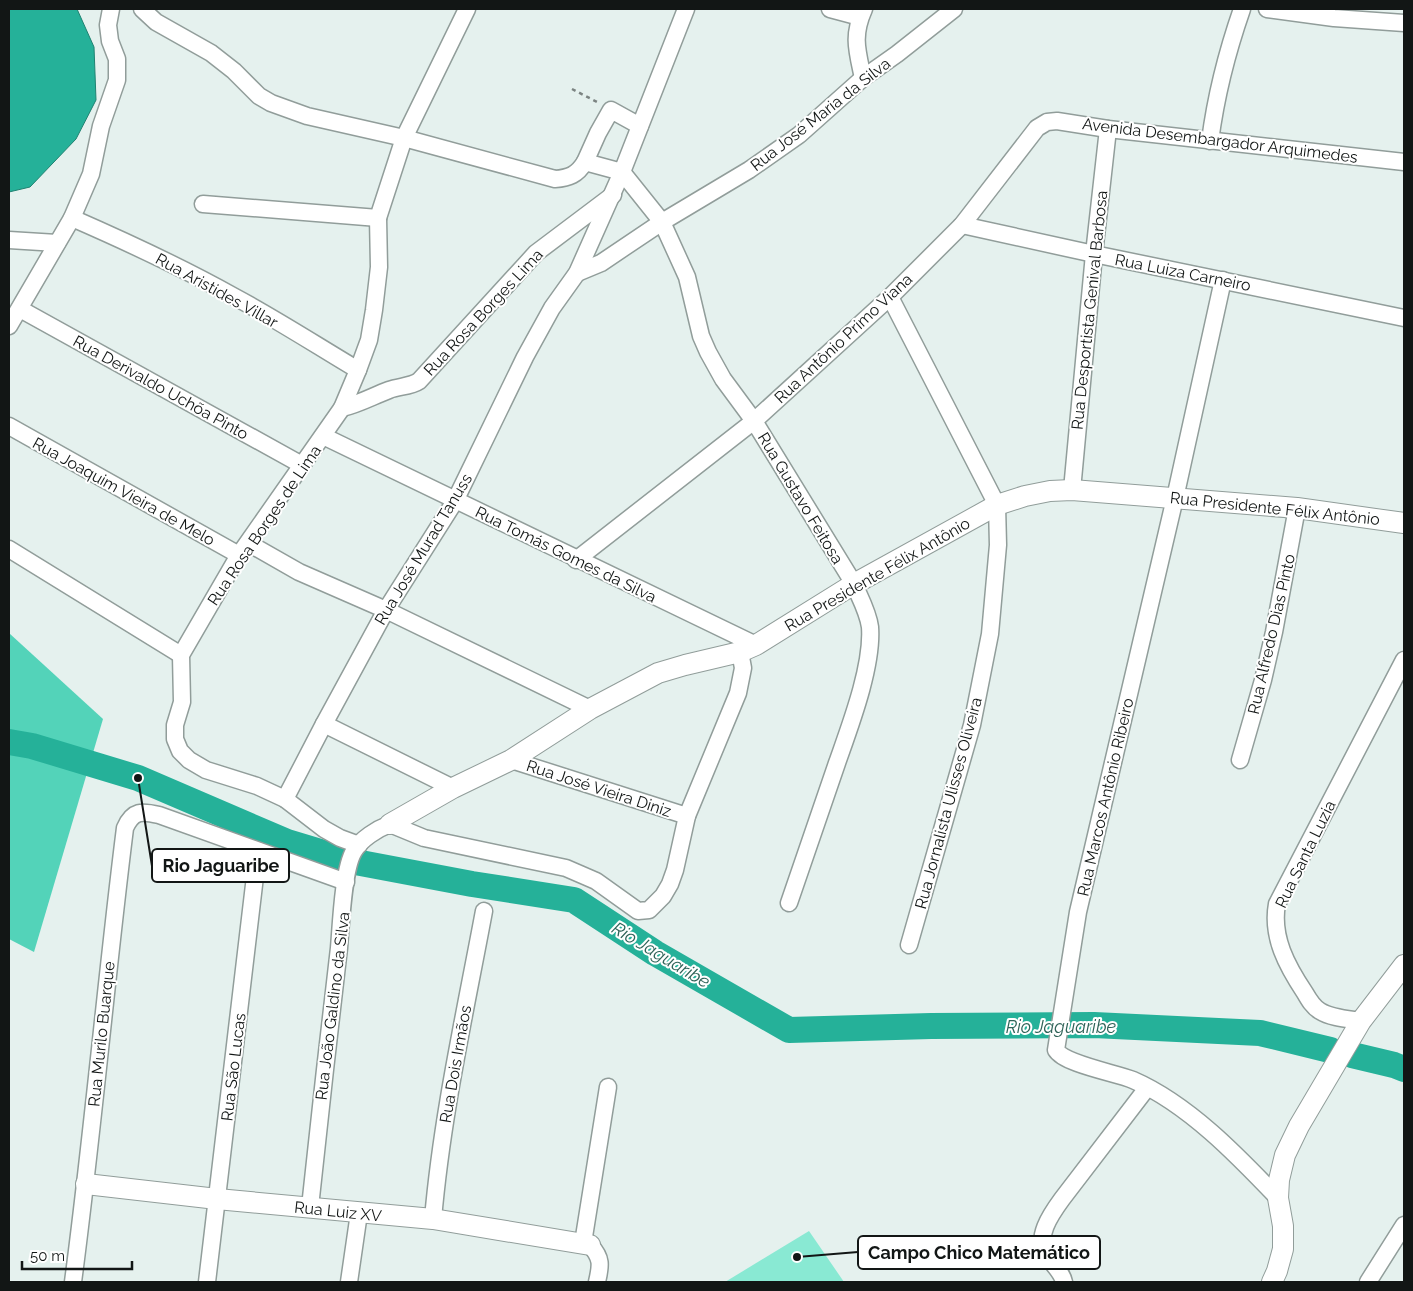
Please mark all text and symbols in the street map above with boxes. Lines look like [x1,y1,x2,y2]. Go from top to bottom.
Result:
street label: Rua José Maria da Silva [747,54,894,175]
street label: Avenida Desembargador Arquimedes [1081,114,1359,167]
street label: Rua Desportista Genival Barbosa [1067,190,1112,431]
street label: Rua Rosa Borges Lima [420,245,547,379]
street label: Rua Aristides Villar [152,249,281,332]
street label: Rua Luiza Carneiro [1113,250,1252,295]
street label: Rua Antônio Primo Viana [771,270,916,407]
street label: Rua Derivaldo Uchõa Pinto [70,331,252,444]
street label: Rua Gustavo Feitosa [754,429,847,567]
street label: Rua Joaquim Vieira de Melo [29,433,218,550]
street label: Rua Rosa Borges de Lima [204,442,325,609]
street label: Rua José Murad Tanuss [371,470,476,628]
street label: Rua Presidente Félix Antônio [1169,488,1381,529]
street label: Rua Tomás Gomes da Silva [472,502,659,607]
street label: Rua Presidente Félix Antônio [781,514,973,635]
street label: Rua Alfredo Dias Pinto [1244,552,1299,716]
street label: Rua Jornalista Ulisses Oliveira [911,695,986,911]
street label: Rua Marcos Antônio Ribeiro [1073,696,1138,898]
street label: Rua José Vieira Diniz [524,756,674,821]
street label: Rua Santa Luzia [1271,797,1340,911]
callout: Rio Jaguaribe [152,849,289,882]
text: Rio Jaguaribe [163,855,280,876]
street label: Rua João Galdino da Silva [312,911,353,1101]
water label: Rio Jaguaribe [609,917,714,992]
street label: Rua Murilo Buarque [84,960,119,1108]
street label: Rua Dois Irmãos [436,1004,475,1124]
street label: Rua São Lucas [217,1012,250,1122]
water label: Rio Jaguaribe [1006,1016,1117,1037]
street label: Rua Luiz XV [293,1197,383,1226]
callout: Campo Chico Matemático [858,1236,1100,1269]
scale bar [22,1238,132,1270]
text: Campo Chico Matemático [868,1242,1090,1263]
text: 50 m [30,1247,65,1265]

